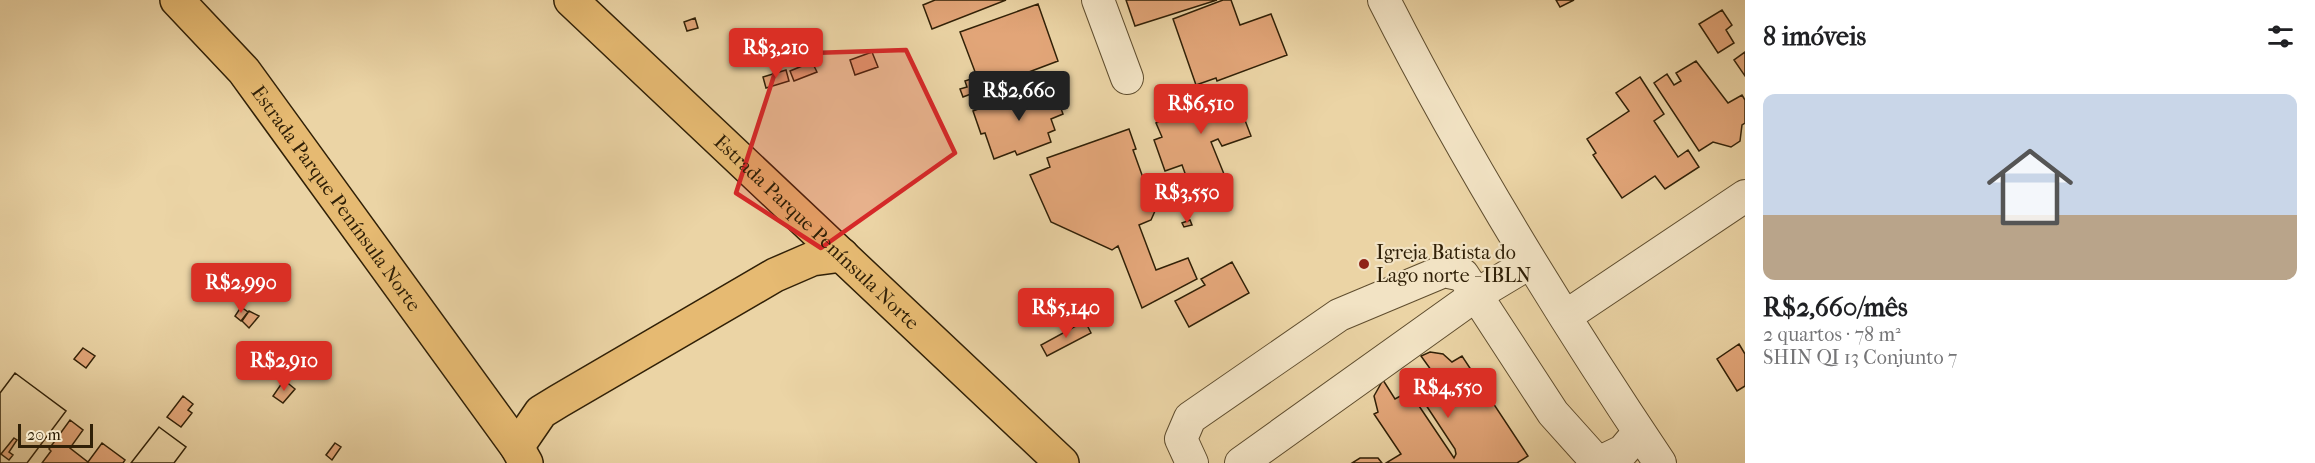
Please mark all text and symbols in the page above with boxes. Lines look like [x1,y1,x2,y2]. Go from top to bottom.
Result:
icon: filters [2264,20,2297,53]
text: 8 imóveis [1763,21,1866,52]
pin: R$3,210 [721,28,831,79]
text: R$3,210 [743,36,809,59]
pin: R$2,660 [964,71,1074,122]
text: R$2,660 [983,79,1055,102]
street label: Estrada Parque Península Norte [246,81,426,316]
pin: R$6,510 [1146,84,1256,135]
text: R$6,510 [1168,92,1234,115]
street label: Estrada Parque Península Norte [709,130,924,334]
icon: home [1976,133,2084,241]
pin: R$3,550 [1132,173,1242,224]
text: R$3,550 [1154,181,1220,204]
place label: Igreja Batista do Lago norte - IBLN [1376,241,1531,287]
marker: Igreja Batista do Lago norte - IBLN [1357,257,1371,271]
pin: R$2,990 [186,263,296,314]
text: R$2,990 [205,271,277,294]
pin: R$5,140 [1011,288,1121,339]
text: R$2,660/mês [1763,292,1908,323]
text: R$5,140 [1032,296,1100,319]
text: 2 quartos · 78 m² [1763,323,1901,346]
pin: R$2,910 [229,341,339,392]
text: SHIN QI 13 Conjunto 7 [1763,346,1957,369]
text: R$2,910 [250,349,318,372]
pin: R$4,550 [1393,368,1503,419]
text: R$4,550 [1413,376,1483,399]
scale bar [18,421,93,448]
text: 20 m [27,425,61,444]

